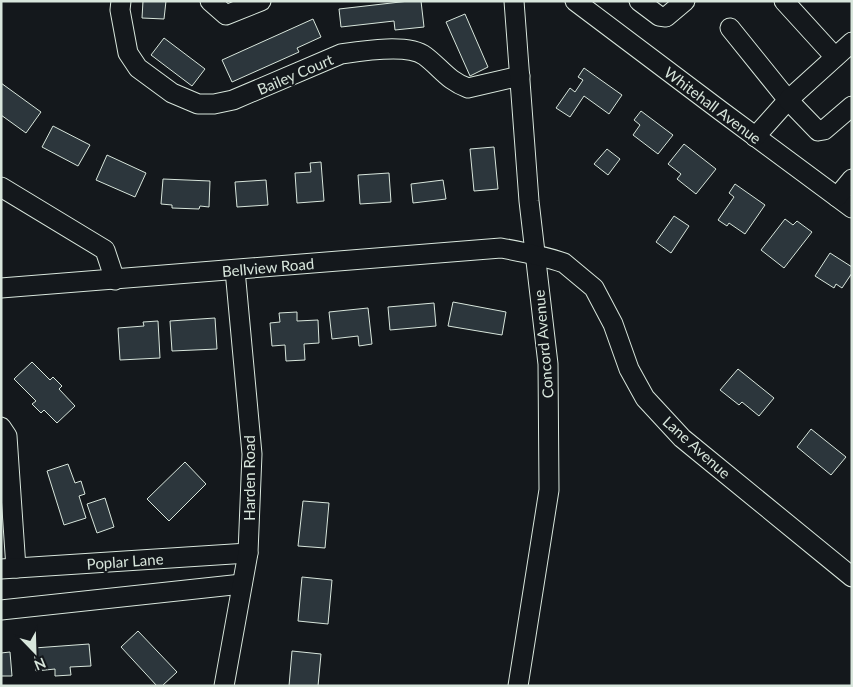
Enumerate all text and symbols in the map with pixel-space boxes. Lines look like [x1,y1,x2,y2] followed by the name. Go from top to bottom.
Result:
[254,50,336,98] street label: Bailey Court
[661,63,765,147] street label: Whitehall Avenue
[221,254,315,280] street label: Bellview Road
[529,289,557,399] street label: Concord Avenue
[660,412,734,482] street label: Lane Avenue
[240,435,258,521] street label: Harden Road
[86,549,164,573] street label: Poplar Lane
[10,627,60,677] north arrow
[32,654,49,674] text: N

